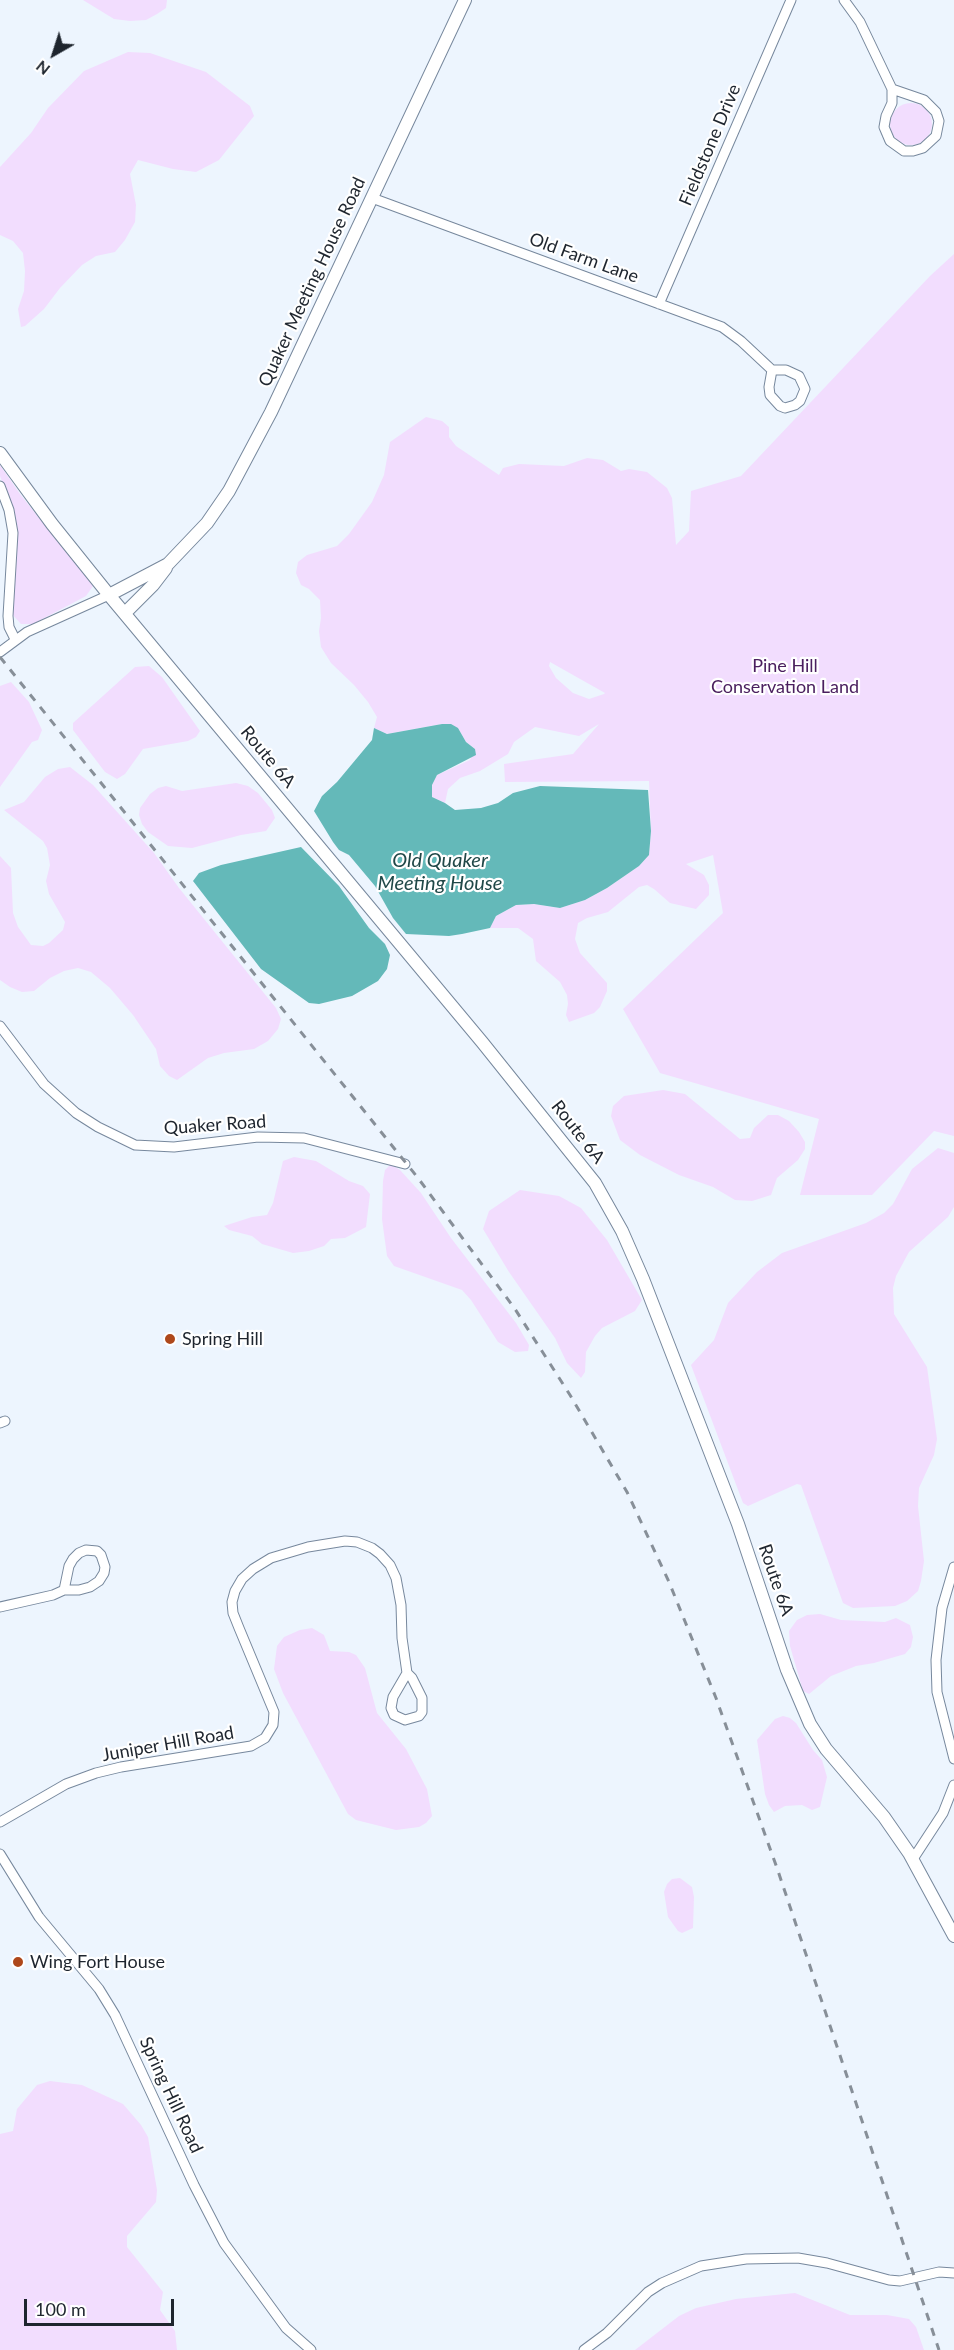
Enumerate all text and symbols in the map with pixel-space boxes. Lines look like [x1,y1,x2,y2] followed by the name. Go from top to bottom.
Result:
[24,24,84,84] north arrow
[32,57,53,80] text: N
[675,81,745,209] street label: Fieldstone Drive
[254,174,370,390] street label: Quaker Meeting House Road
[526,228,642,288] street label: Old Farm Lane
[711,655,859,698] park label: Pine Hill Conservation Land
[236,722,300,792] street label: Route 6A
[378,849,502,896] water label: Old Quaker Meeting House
[547,1096,609,1168] street label: Route 6A
[163,1111,267,1139] street label: Quaker Road
[182,1328,263,1350] place label: Spring Hill
[163,1332,177,1346] marker: Spring Hill
[754,1541,798,1619] street label: Route 6A
[100,1722,236,1766] street label: Juniper Hill Road
[30,1951,165,1973] place label: Wing Fort House
[11,1955,25,1969] marker: Wing Fort House
[135,2034,207,2156] street label: Spring Hill Road
[27,2287,177,2325] scale bar
[35,2298,86,2320] text: 100 m

